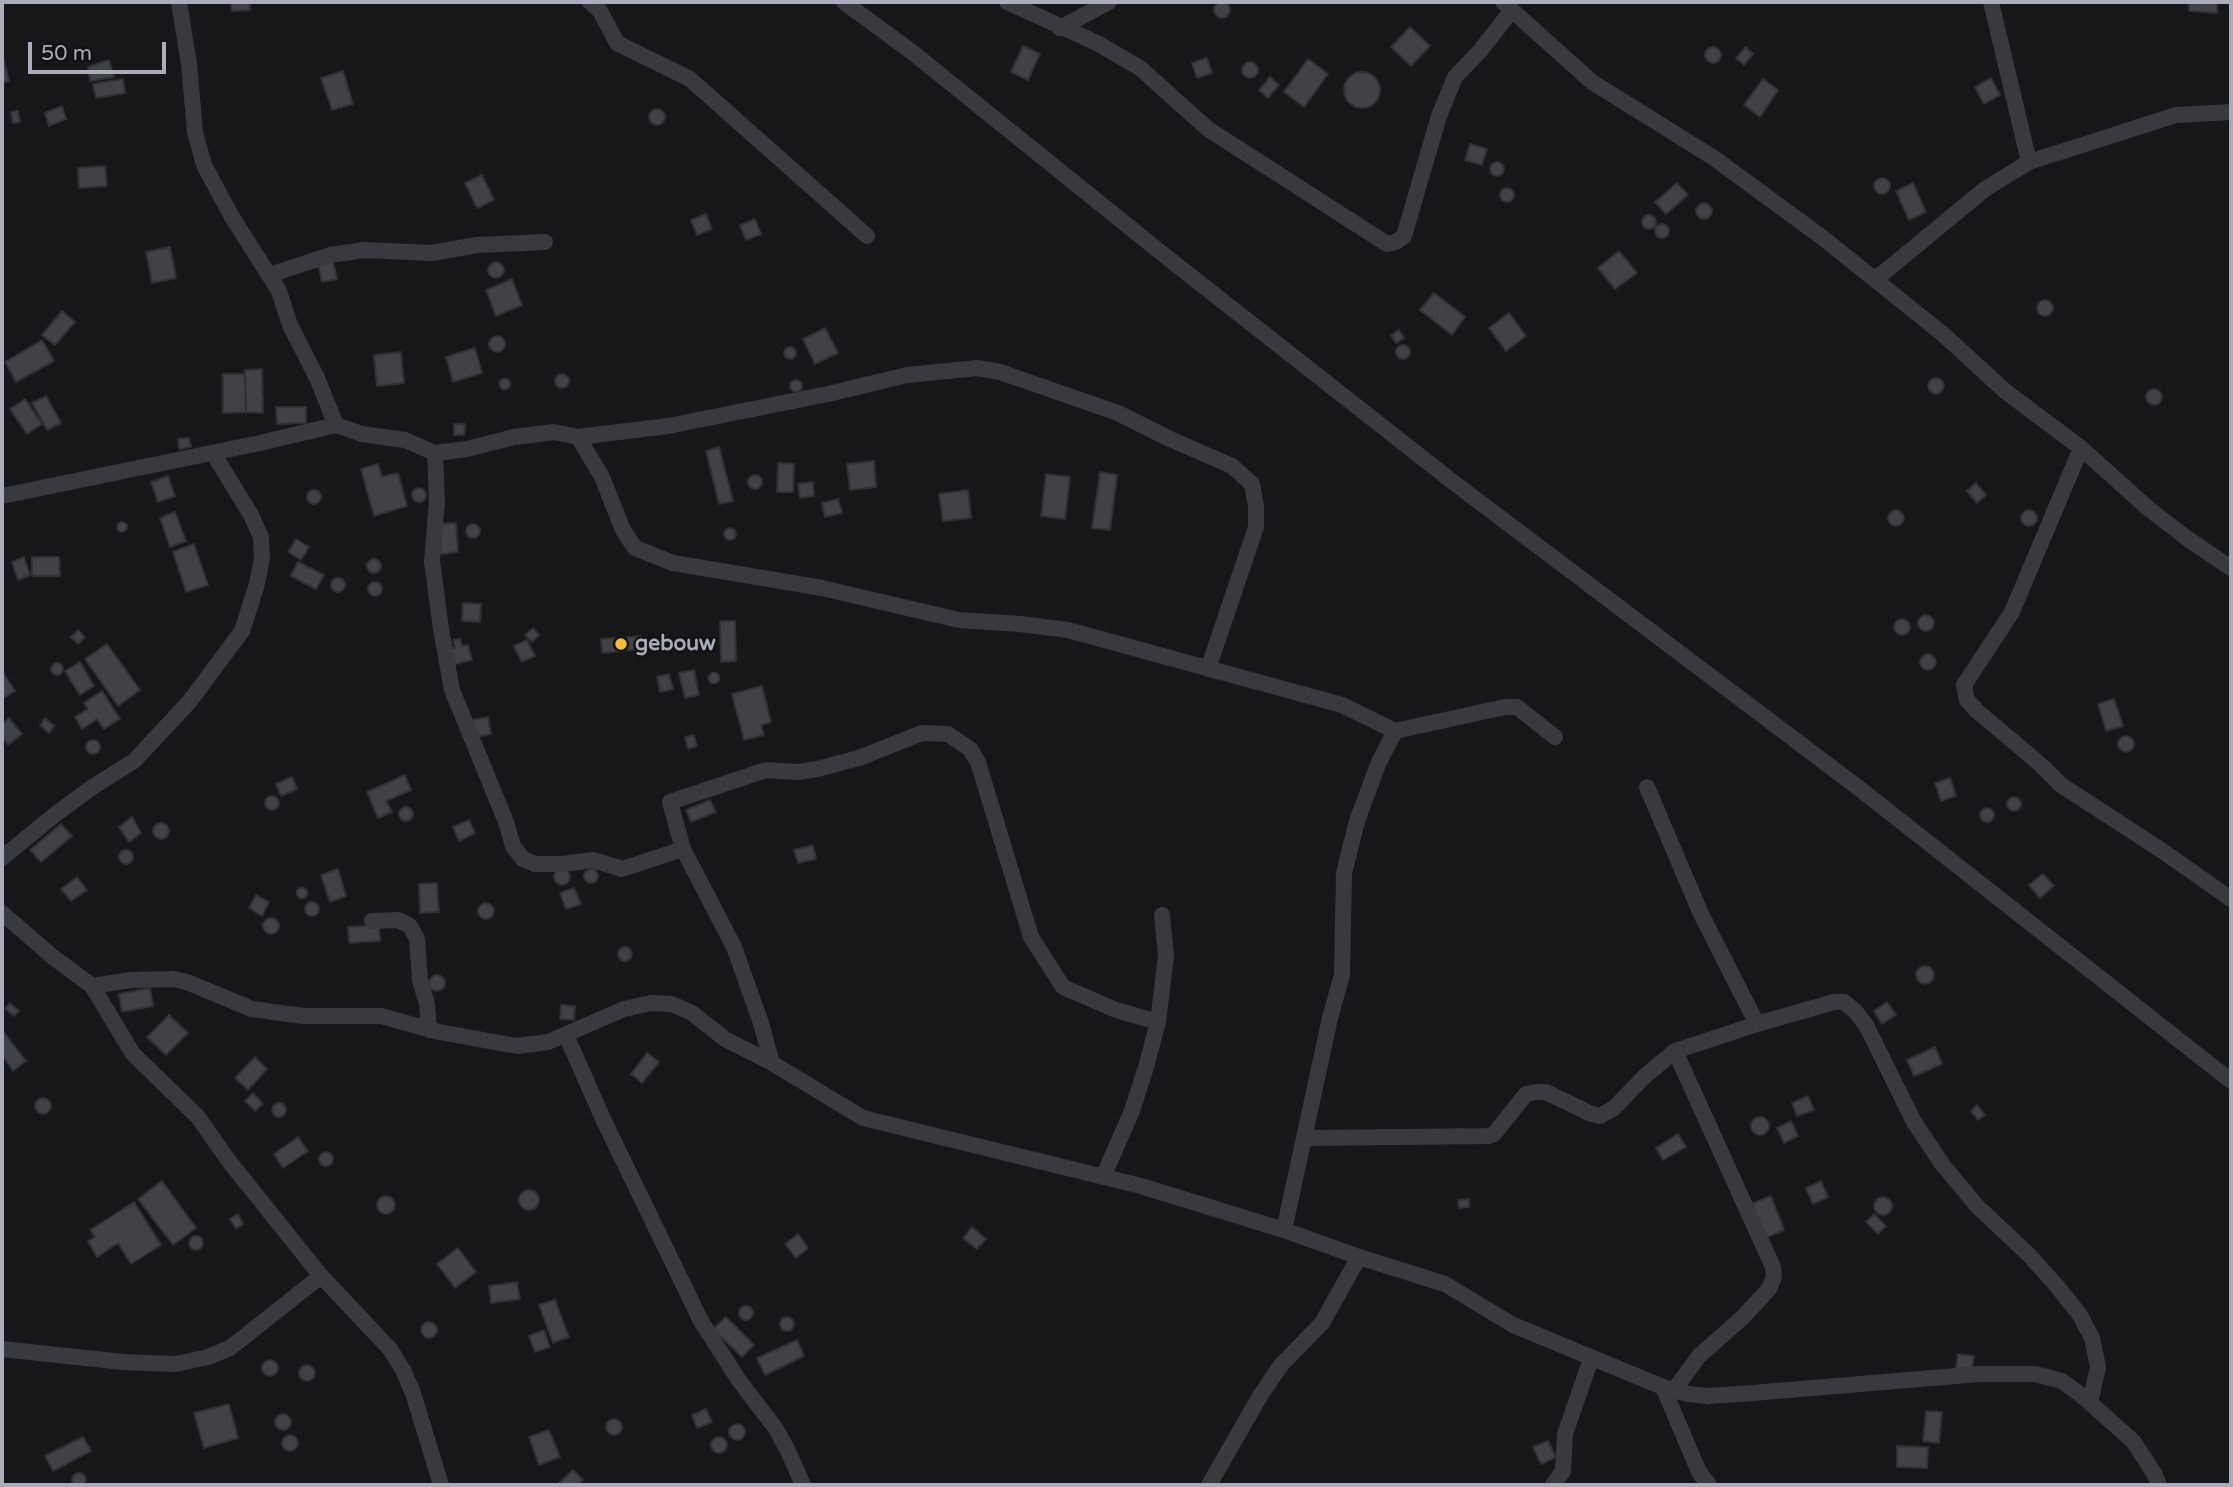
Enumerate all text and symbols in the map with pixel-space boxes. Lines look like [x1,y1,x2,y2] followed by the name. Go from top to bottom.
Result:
[32,28,170,72] scale bar
[41,41,92,66] text: 50 m
[635,631,716,657] place label: gebouw
[613,636,629,652] marker: gebouw

